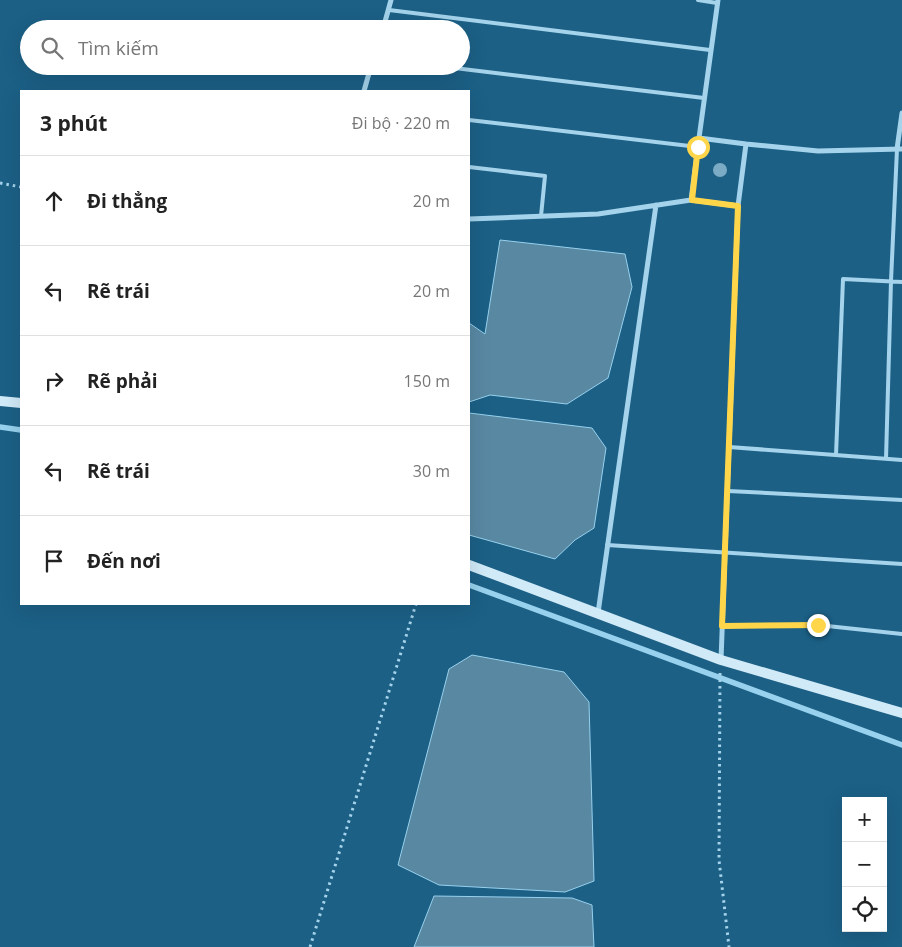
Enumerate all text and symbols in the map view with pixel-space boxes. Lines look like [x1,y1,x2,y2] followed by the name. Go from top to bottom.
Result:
[20,20,470,75] search box
[38,34,66,62] icon: search
[78,35,159,61] text: Tìm kiếm
[40,109,107,137] text: 3 phút
[352,112,450,134] text: Đi bộ · 220 m
[687,136,710,159] route start
[40,187,68,215] icon: ahead
[87,188,167,214] text: Đi thẳng
[413,190,450,212] text: 20 m
[40,277,68,305] icon: left
[87,278,150,304] text: Rẽ trái
[413,280,450,302] text: 20 m
[40,367,68,395] icon: right
[87,368,158,394] text: Rẽ phải
[404,370,450,392] text: 150 m
[40,457,68,485] icon: left
[87,458,150,484] text: Rẽ trái
[413,460,450,482] text: 30 m
[40,547,68,575] icon: arrive
[87,548,161,574] text: Đến nơi
[807,614,830,637] route end
[842,797,887,932] map controls
[842,797,887,842] button: +
[842,842,887,887] button: −
[842,887,887,932] button: locate

